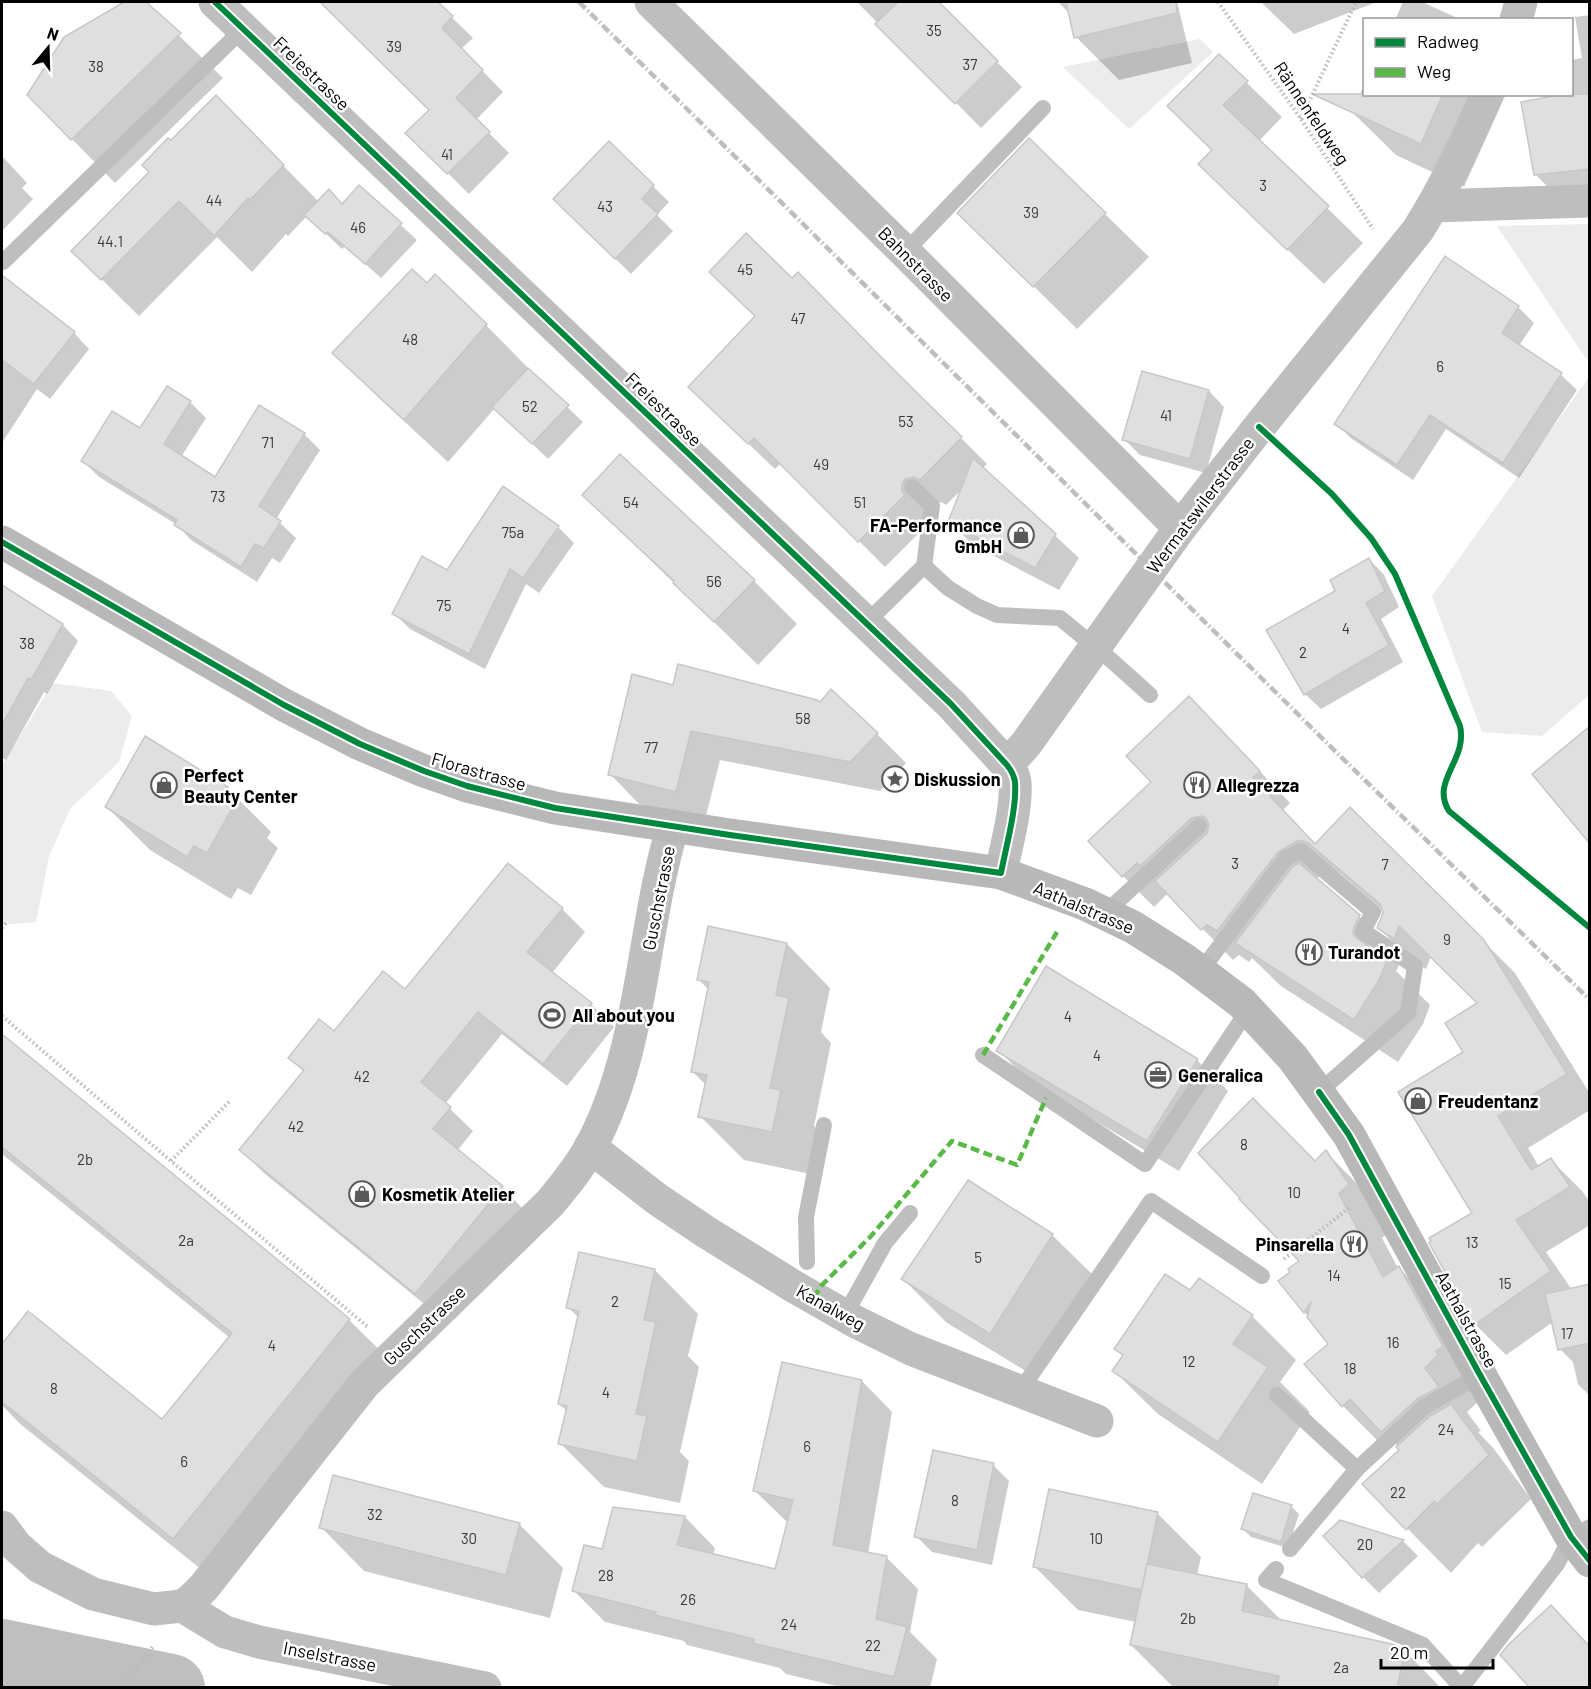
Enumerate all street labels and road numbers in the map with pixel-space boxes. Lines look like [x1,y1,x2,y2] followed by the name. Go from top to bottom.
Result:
[269,31,355,115] street label: Freiestrasse
[1269,57,1355,169] street label: Rännenfeldweg
[874,222,958,306] street label: Bahnstrasse
[621,367,707,451] street label: Freiestrasse
[1142,432,1258,578] street label: Wermatswilerstrasse
[429,747,529,795] street label: Florastrasse
[637,844,679,952] street label: Guschstrasse
[1030,876,1138,938] street label: Aathalstrasse
[1431,1267,1503,1371] street label: Aathalstrasse
[793,1279,869,1335] street label: Kanalweg
[378,1280,470,1370] street label: Guschstrasse
[282,1636,378,1676] street label: Inselstrasse

